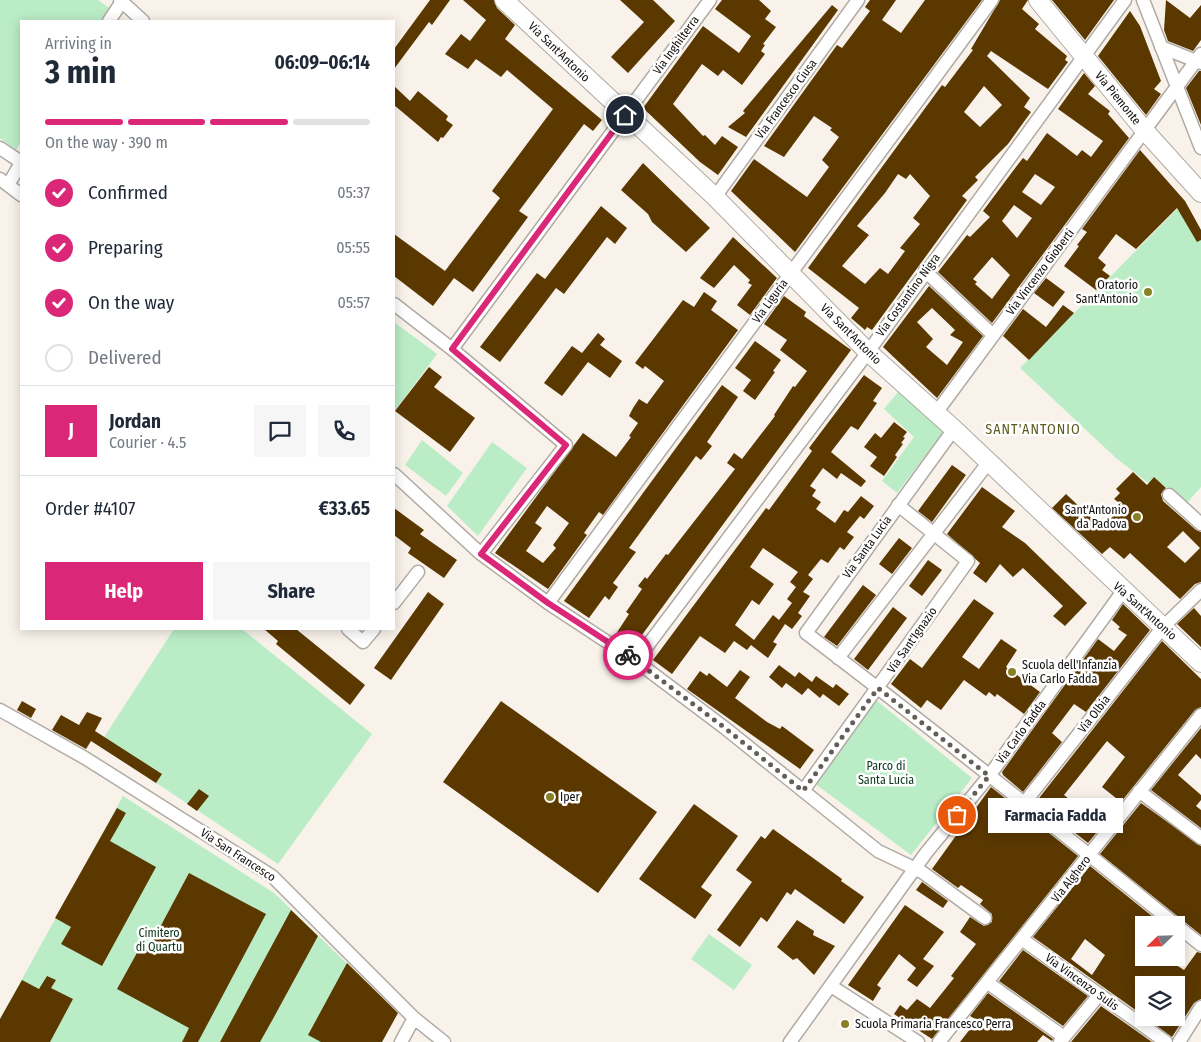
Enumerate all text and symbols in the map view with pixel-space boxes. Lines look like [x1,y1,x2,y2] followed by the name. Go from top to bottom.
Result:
[650,13,702,77] street label: Via Inghilterra
[525,19,593,85] street label: Via Sant'Antonio
[45,34,112,53] text: Arriving in
[274,51,370,74] text: 06:09–06:14
[45,53,116,91] text: 3 min
[752,56,820,142] street label: Via Francesco Ciusa
[1092,68,1144,128] street label: Via Piemonte
[604,94,646,136] pin
[611,101,639,129] icon: home
[45,133,168,152] text: On the way · 390 m
[45,179,73,207] icon: check
[88,181,168,204] text: Confirmed
[337,183,370,202] text: 05:37
[1003,226,1077,318] street label: Via Vincenzo Gioberti
[45,234,73,262] icon: check
[88,236,163,259] text: Preparing
[336,238,370,257] text: 05:55
[873,251,943,339] street label: Via Costantino Nigra
[749,276,791,326] street label: Via Liguria
[1076,278,1138,306] place label: Oratorio Sant'Antonio
[1142,286,1154,298] marker: Oratorio Sant'Antonio
[45,289,73,317] icon: check
[88,291,174,314] text: On the way
[337,293,370,312] text: 05:57
[818,301,884,367] street label: Via Sant'Antonio
[88,346,162,369] text: Delivered
[254,405,306,457] button: chat
[318,405,370,457] button: phone
[109,410,161,433] text: Jordan
[68,419,74,442] text: J
[985,421,1081,438] district label: SANT'ANTONIO
[109,433,186,452] text: Courier · 4.5
[45,497,136,520] text: Order #4107
[319,497,370,520] text: €33.65
[1065,503,1127,531] place label: Sant'Antonio da Padova
[1131,511,1143,523] marker: Sant'Antonio da Padova
[840,513,894,581] street label: Via Santa Lucia
[45,562,203,620] button: Help
[213,562,370,620] button: Share
[1111,579,1179,643] street label: Via Sant'Antonio
[884,604,940,676] street label: Via Sant'Ignazio
[603,630,653,680] courier
[614,641,642,669] icon: bike
[1022,658,1117,686] place label: Scuola dell'Infanzia Via Carlo Fadda
[1006,666,1018,678] marker: Scuola dell'Infanzia Via Carlo Fadda
[1075,692,1113,736] street label: Via Olbia
[993,697,1049,767] street label: Via Carlo Fadda
[858,759,914,787] park label: Parco di Santa Lucia
[560,790,580,804] place label: Iper
[544,791,556,803] marker: Iper
[936,794,978,836] pin
[987,798,1122,832] callout: Farmacia Fadda
[943,801,971,829] icon: bag
[1005,806,1106,825] text: Farmacia Fadda
[198,825,278,885] street label: Via San Francesco
[1048,853,1094,905] street label: Via Alghero
[1135,916,1185,966] north arrow
[1135,916,1185,1026] map controls
[136,926,182,954] park label: Cimitero di Quartu
[1042,951,1122,1013] street label: Via Vincenzo Sulis
[1135,976,1185,1026] button: layers
[855,1017,1011,1031] place label: Scuola Primaria Francesco Perra
[839,1018,851,1030] marker: Scuola Primaria Francesco Perra

